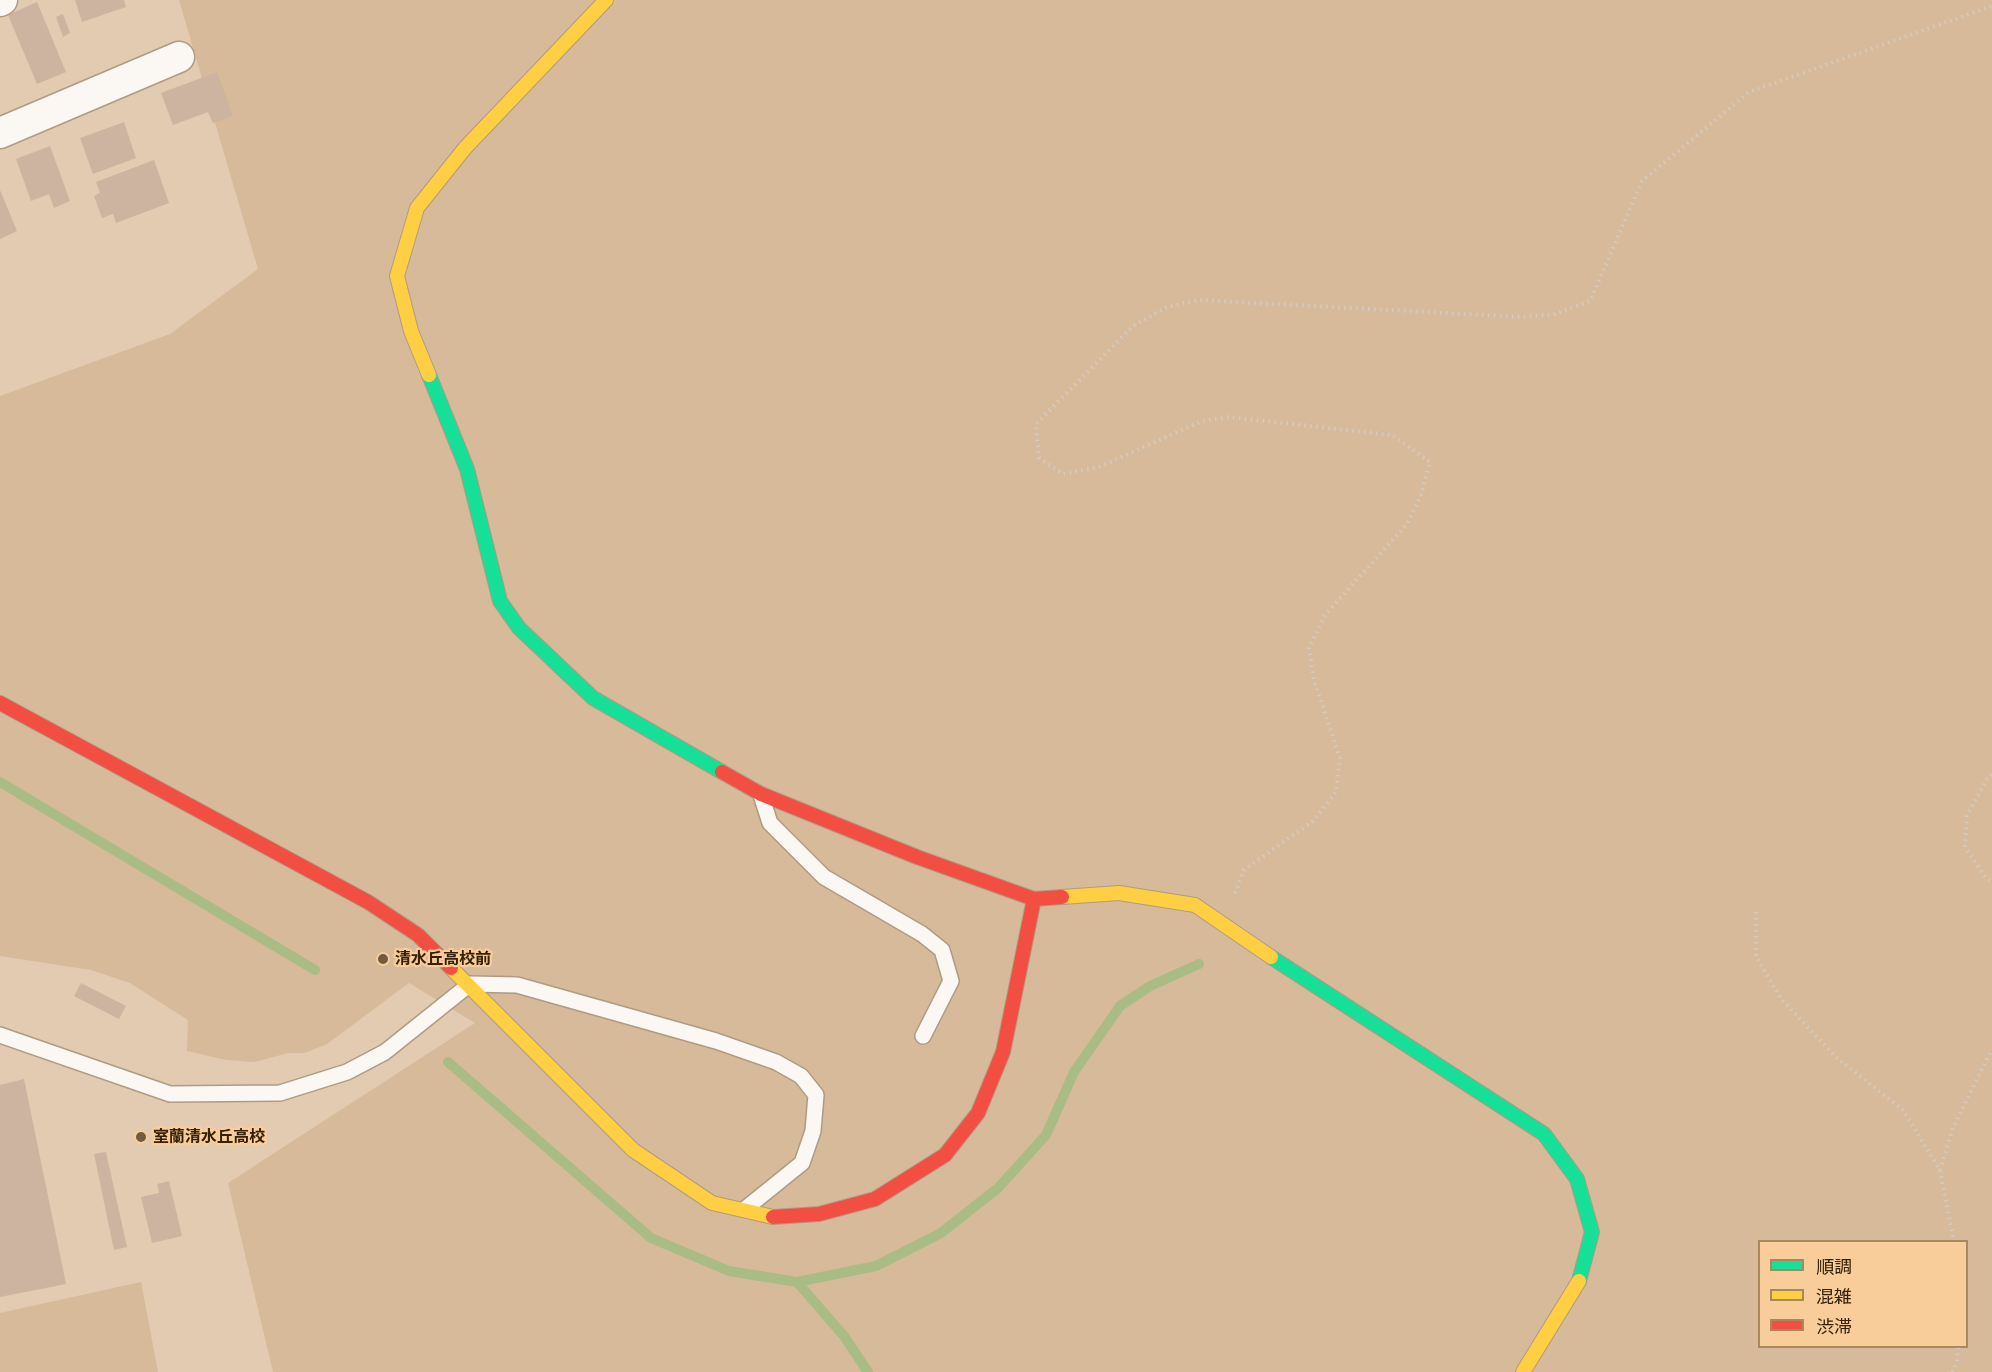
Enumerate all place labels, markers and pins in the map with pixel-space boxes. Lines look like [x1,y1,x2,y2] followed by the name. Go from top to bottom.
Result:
[395,949,491,969] place label: 清水丘高校前
[376,952,390,966] marker: 清水丘高校前
[153,1127,265,1147] place label: 室蘭清水丘高校
[134,1130,148,1144] marker: 室蘭清水丘高校

